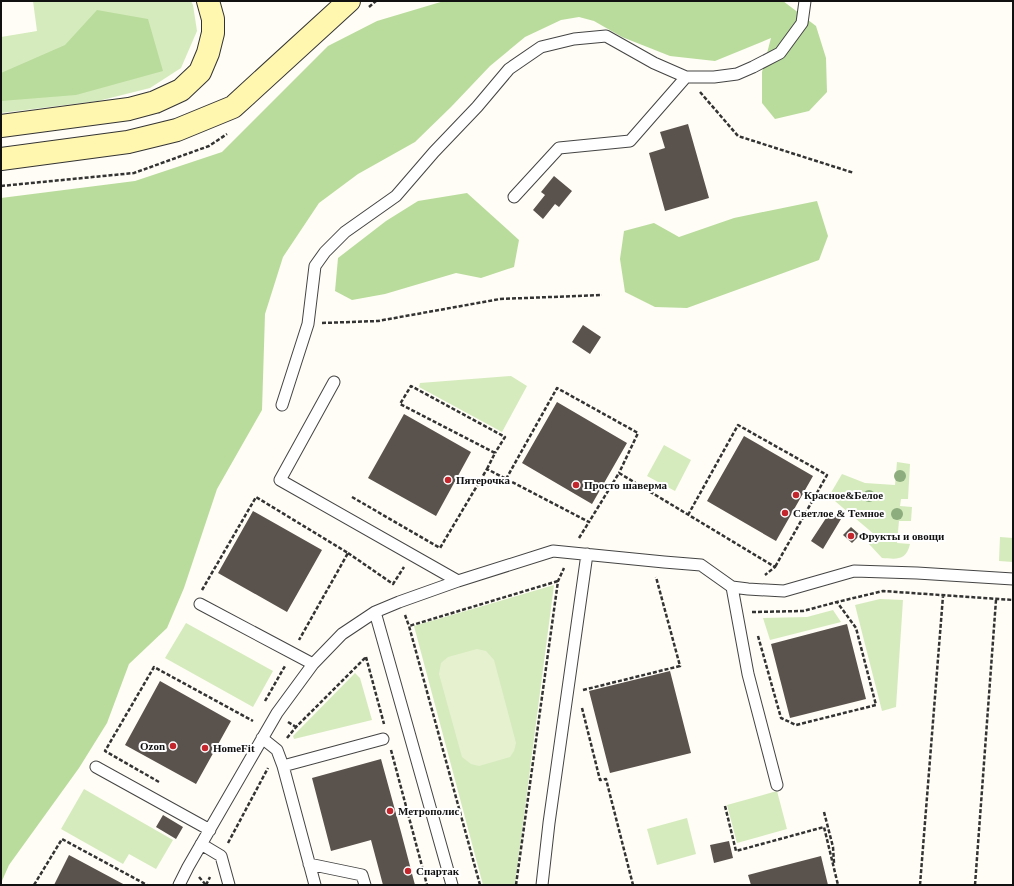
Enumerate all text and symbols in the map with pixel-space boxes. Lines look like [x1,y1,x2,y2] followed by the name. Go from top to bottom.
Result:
[456,474,511,486] place label: Пятерочка
[443,475,453,485] marker: Пятерочка
[584,479,668,491] place label: Просто шаверма
[571,480,581,490] marker: Просто шаверма
[804,489,883,501] place label: Красное&Белое
[791,490,801,500] marker: Красное&Белое
[793,507,884,519] place label: Светлое & Темное
[780,508,790,518] marker: Светлое & Темное
[859,530,945,542] place label: Фрукты и овощи
[846,531,856,541] marker: Фрукты и овощи
[140,740,165,752] place label: Ozon
[168,741,178,751] marker: Ozon
[213,742,255,754] place label: HomeFit
[200,743,210,753] marker: HomeFit
[398,805,459,817] place label: Метрополис
[385,806,395,816] marker: Метрополис
[416,865,460,877] place label: Спартак
[403,866,413,876] marker: Спартак

